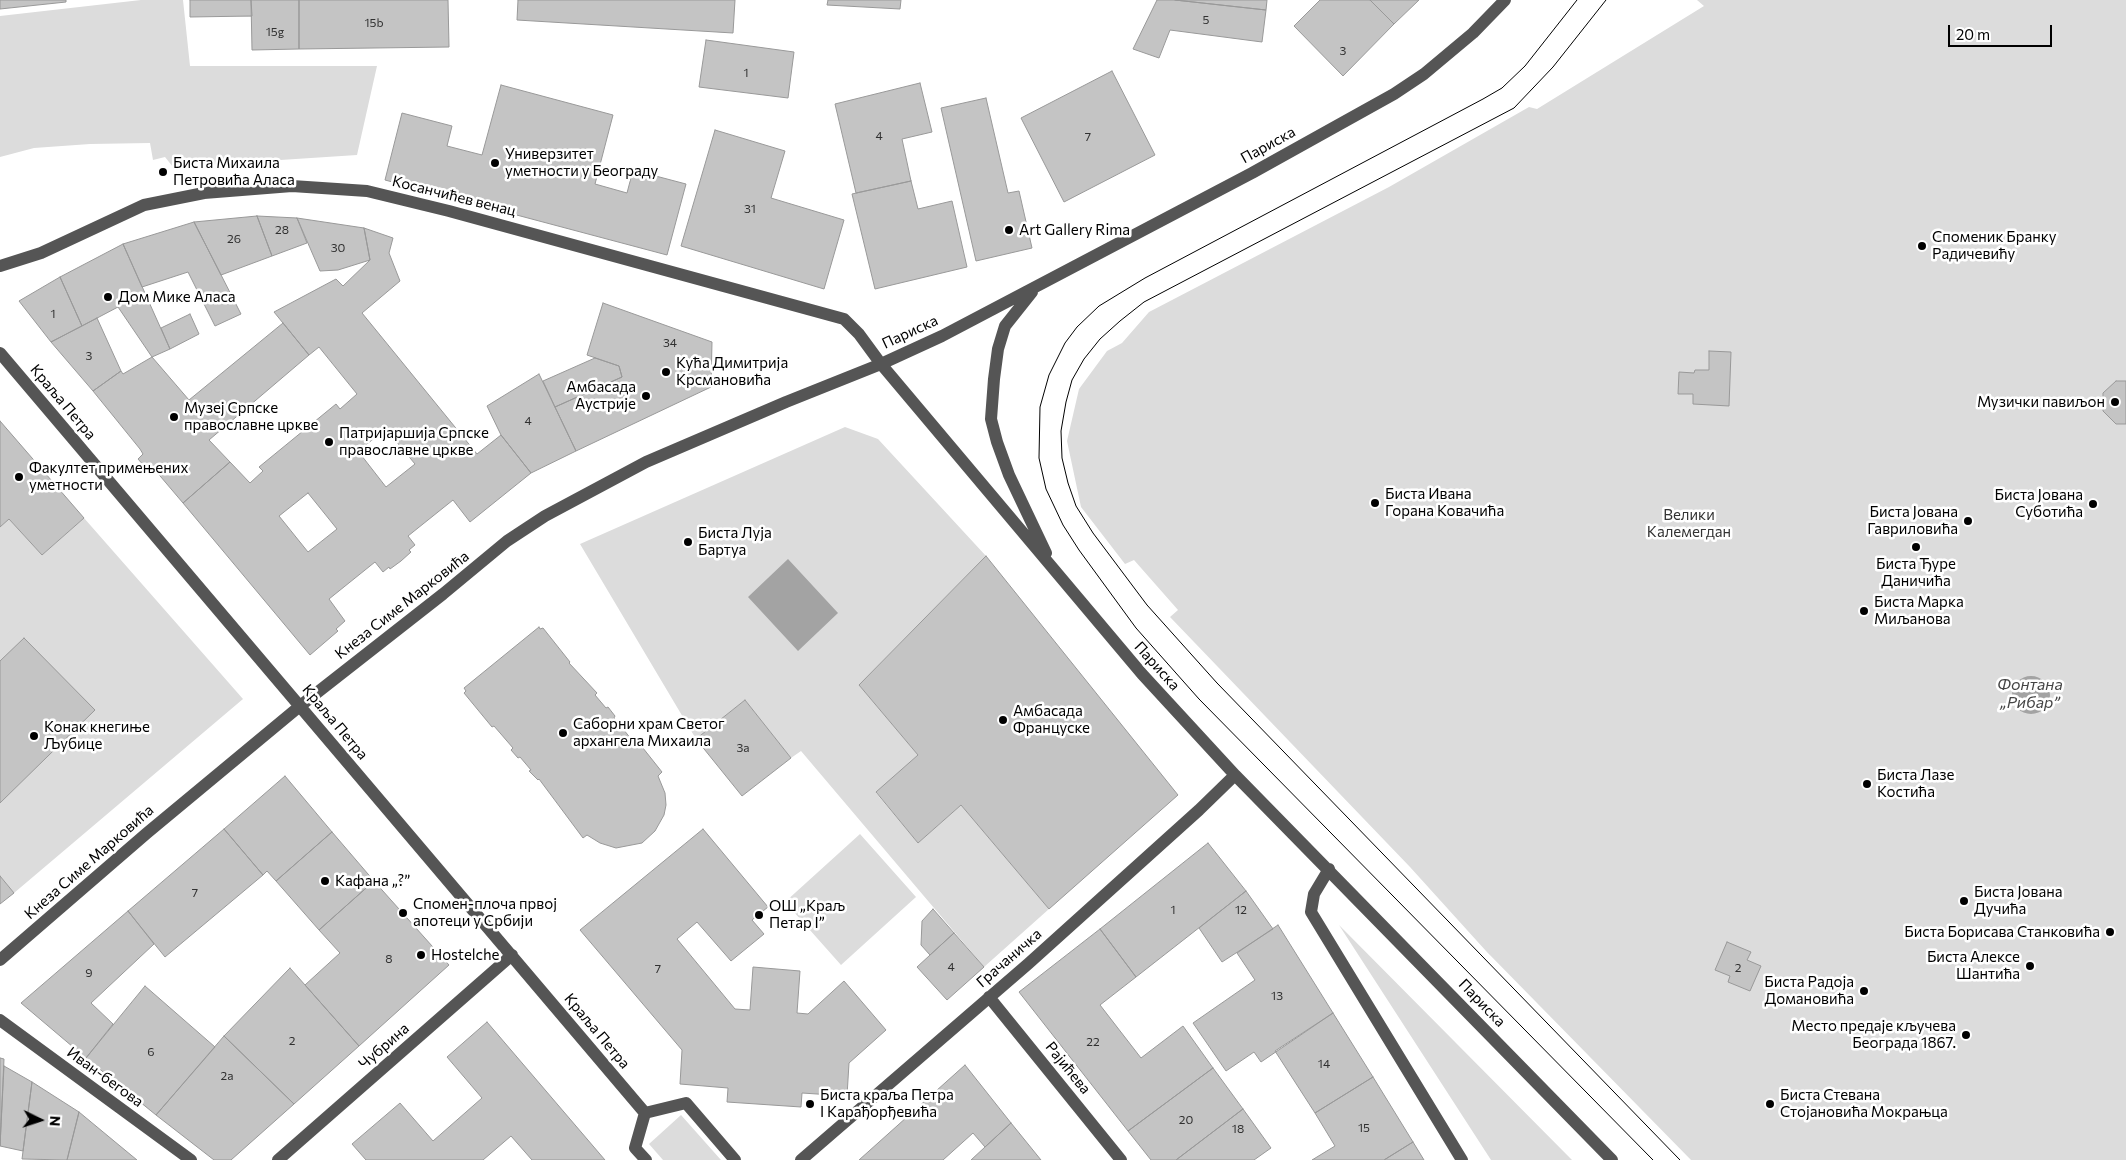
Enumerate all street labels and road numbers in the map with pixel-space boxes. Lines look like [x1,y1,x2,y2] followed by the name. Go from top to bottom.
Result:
[1238,123,1298,167] street label: Париска
[390,172,518,220] street label: Косанчићев венац
[879,311,941,353] street label: Париска
[26,361,100,443] street label: Краља Петра
[331,547,473,663] street label: Кнеза Симе Марковића
[1130,638,1184,694] street label: Париска
[298,681,372,763] street label: Краља Петра
[21,801,157,923] street label: Кнеза Симе Марковића
[973,925,1045,991] street label: Грачаничка
[1455,975,1509,1031] street label: Париска
[560,990,634,1072] street label: Краља Петра
[355,1019,413,1073] street label: Чубрина
[1042,1038,1094,1098] street label: Рајићева
[63,1043,147,1111] street label: Иван-бегова

